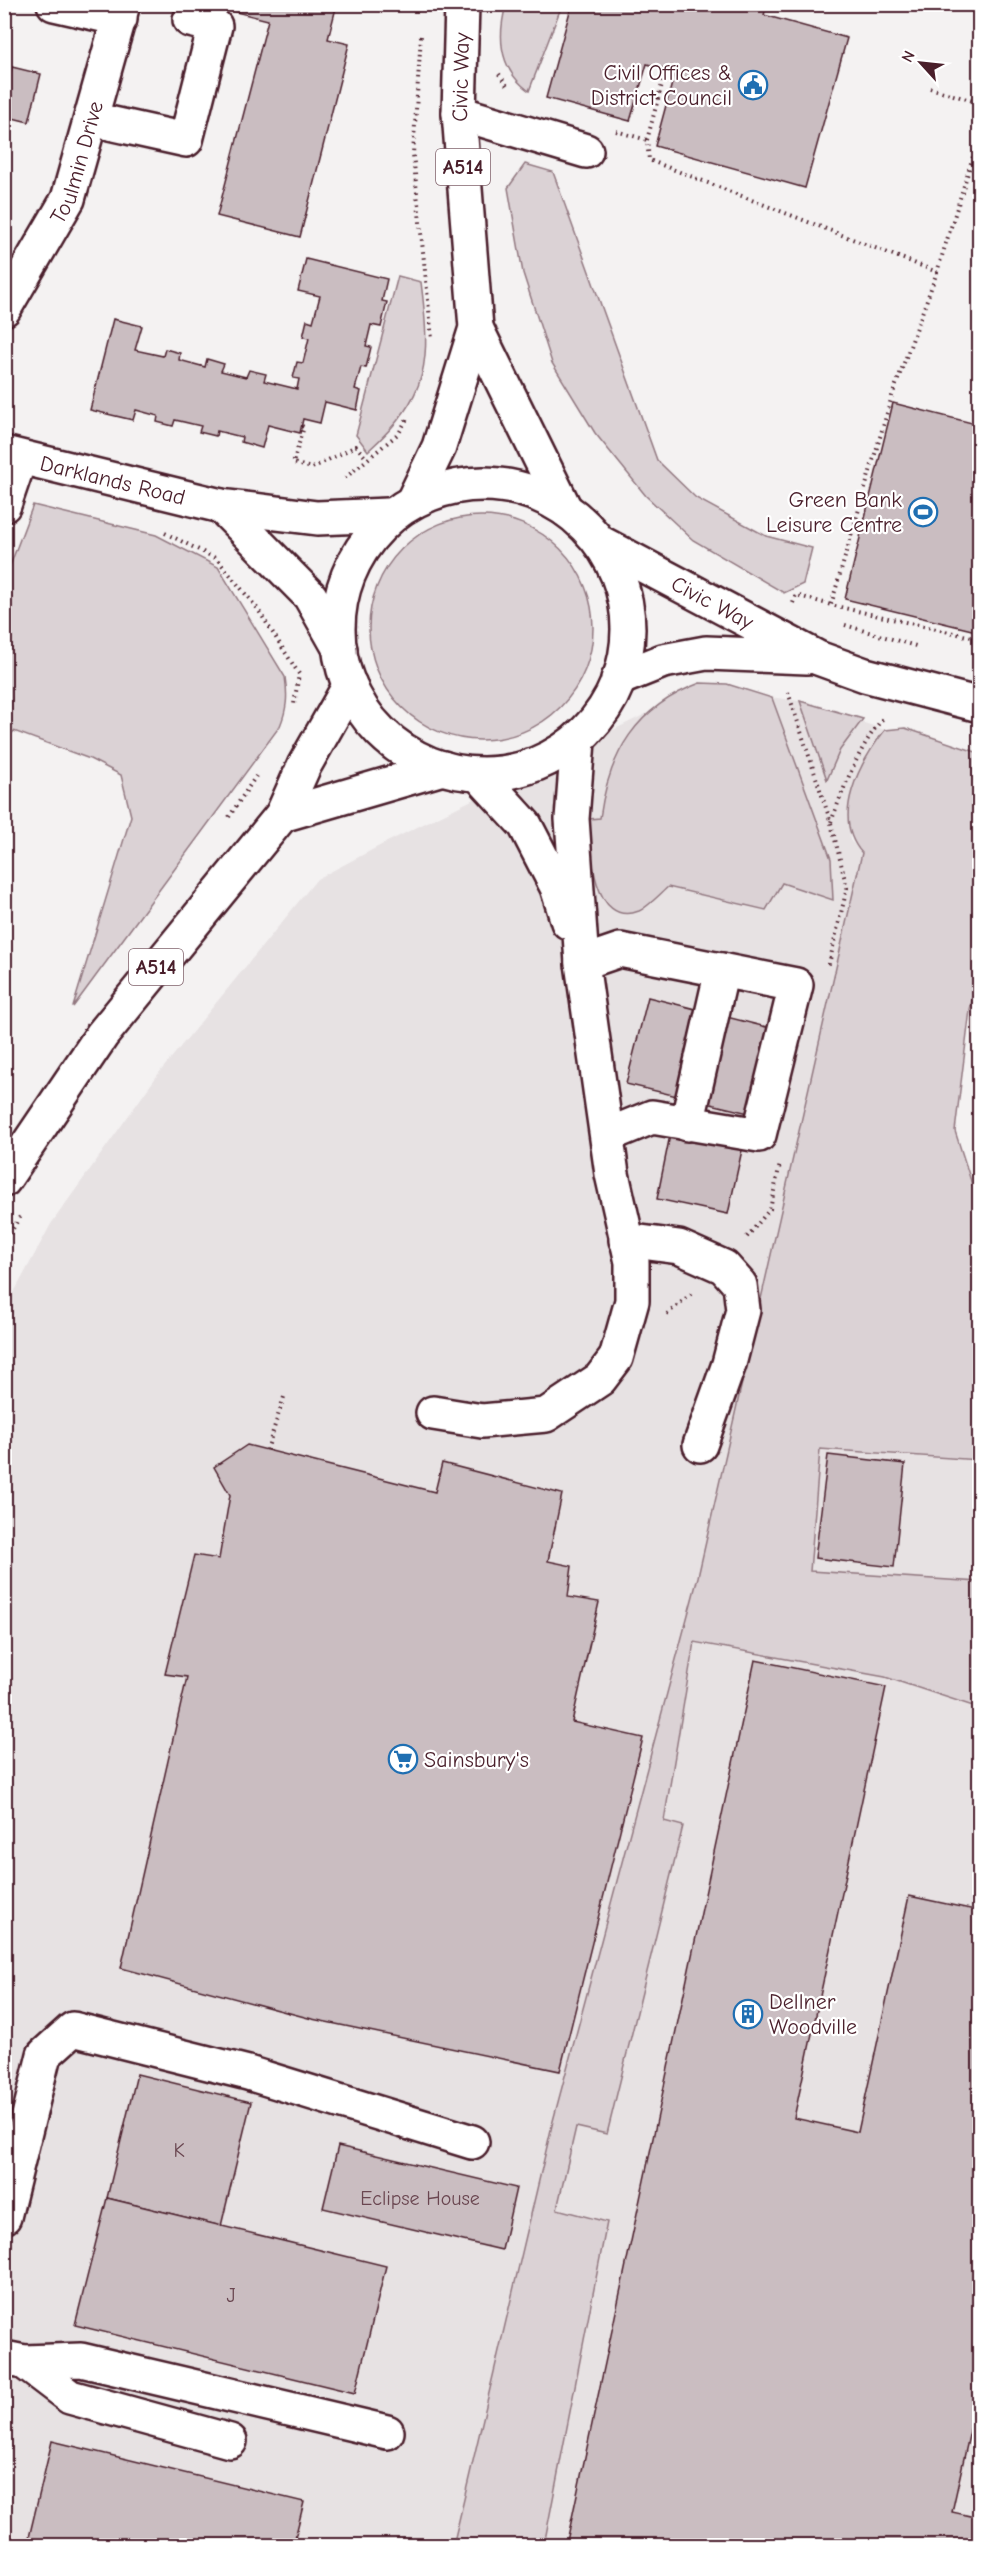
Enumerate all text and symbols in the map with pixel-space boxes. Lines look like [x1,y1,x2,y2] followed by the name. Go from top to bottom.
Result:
[447,32,475,123] street label: Civic Way
[891,33,951,93] north arrow
[898,48,919,65] text: N
[591,60,732,111] place label: Civil Offices & District Council
[737,69,769,101] public building icon: Civil Offices & District Council
[45,98,109,228] street label: Toulmin Drive
[436,149,490,185] road number: A514
[37,450,188,511] street label: Darklands Road
[766,487,902,538] place label: Green Bank Leisure Centre
[907,496,939,528] sports icon: Green Bank Leisure Centre
[667,571,758,636] street label: Civic Way
[129,949,183,985] road number: A514
[387,1743,419,1775] supermarket icon: Sainsbury's
[424,1747,529,1773] place label: Sainsbury's
[769,1989,857,2040] place label: Dellner Woodville
[732,1998,764,2030] building icon: Dellner Woodville
[173,2139,185,2162] house number: K
[360,2187,480,2210] house number: Eclipse House
[226,2284,236,2307] house number: J

